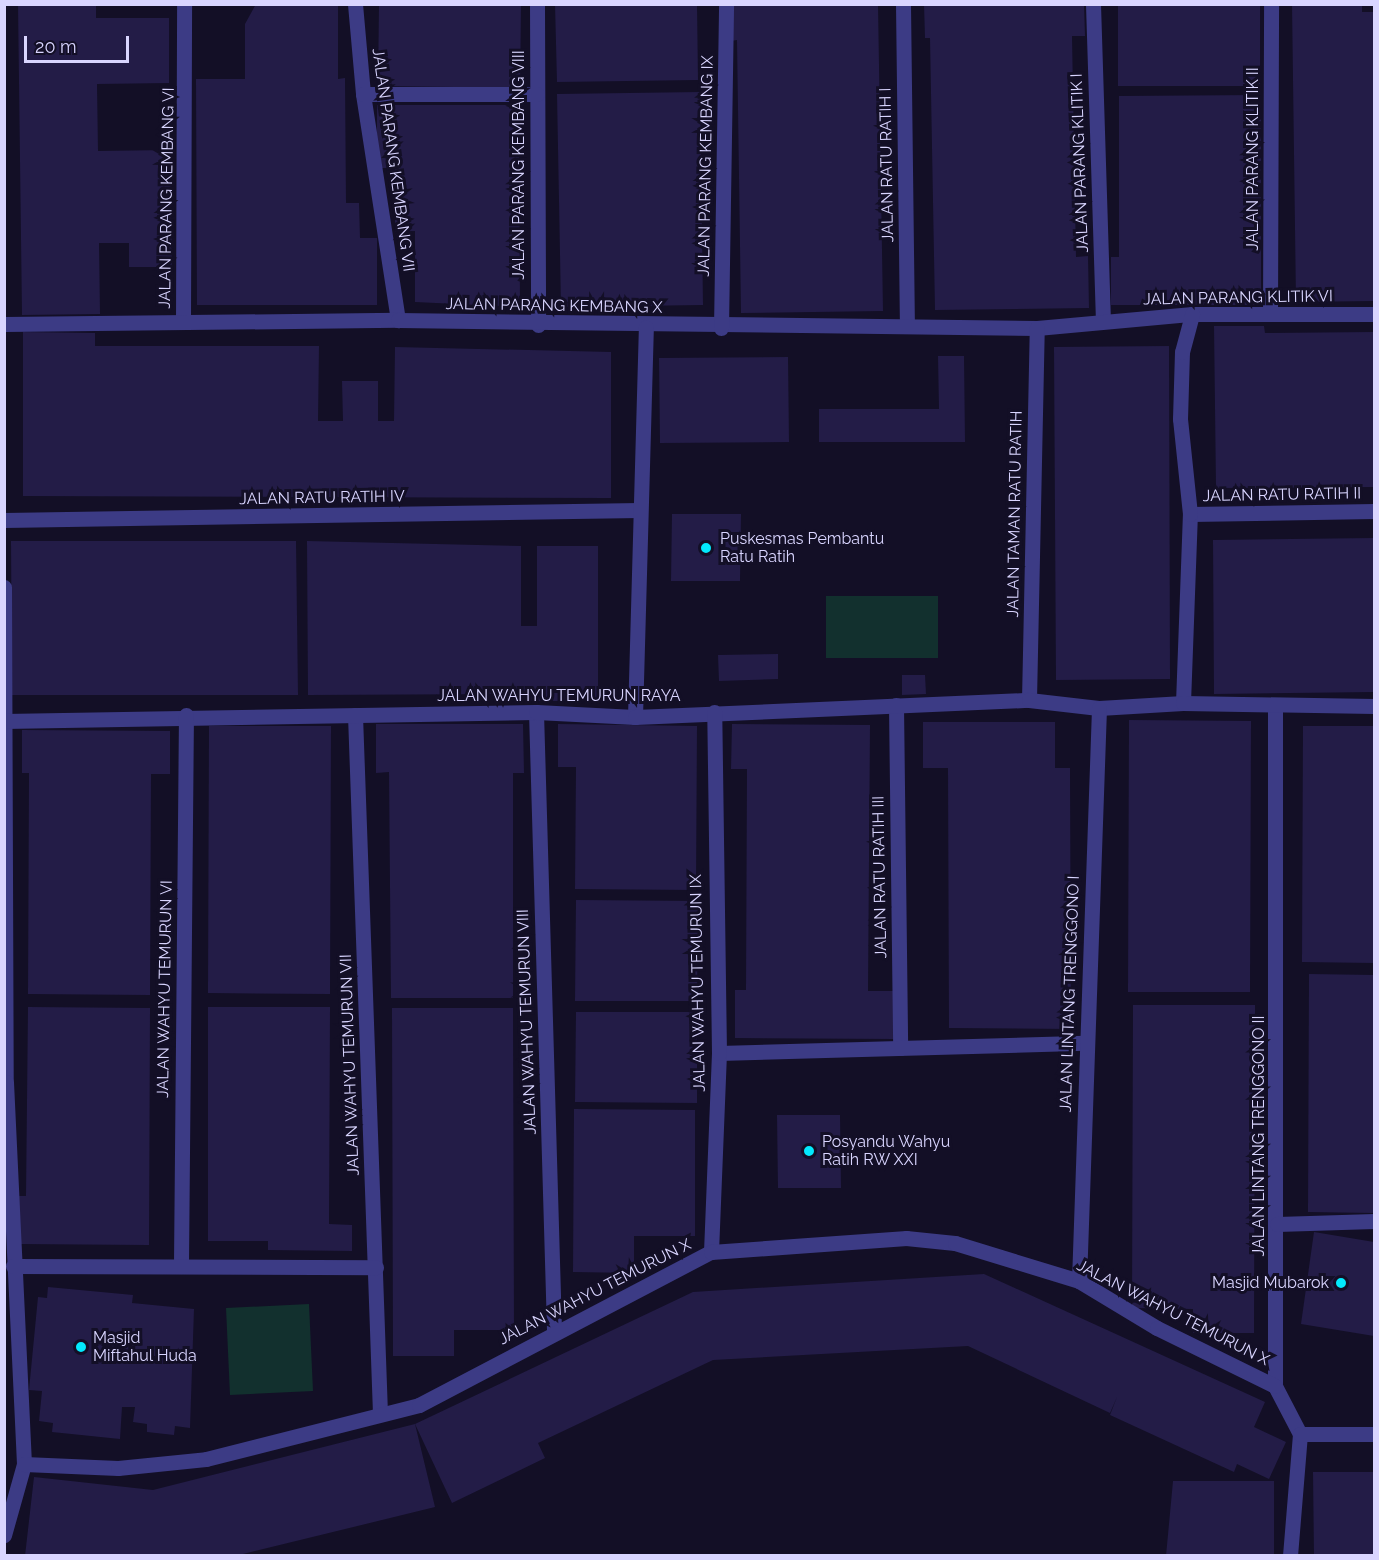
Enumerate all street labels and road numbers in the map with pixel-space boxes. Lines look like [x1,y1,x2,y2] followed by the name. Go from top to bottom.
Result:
[368,47,418,273] street label: JALAN PARANG KEMBANG VII
[509,50,529,280] street label: JALAN PARANG KEMBANG VIII
[694,55,718,277] street label: JALAN PARANG KEMBANG IX
[1243,67,1263,251] street label: JALAN PARANG KLITIK II
[1067,73,1093,253] street label: JALAN PARANG KLITIK I
[155,87,179,309] street label: JALAN PARANG KEMBANG VI
[876,88,898,242] street label: JALAN RATU RATIH I
[1143,287,1333,309] street label: JALAN PARANG KLITIK VI
[445,295,663,317] street label: JALAN PARANG KEMBANG X
[1004,410,1026,618] street label: JALAN TAMAN RATU RATIH
[1203,484,1361,506] street label: JALAN RATU RATIH II
[239,487,405,509] street label: JALAN RATU RATIH IV
[437,686,681,706] street label: JALAN WAHYU TEMURUN RAYA
[869,796,891,958] street label: JALAN RATU RATIH III
[686,874,710,1092] street label: JALAN WAHYU TEMURUN IX
[1056,875,1084,1113] street label: JALAN LINTANG TRENGGONO I
[153,879,177,1099] street label: JALAN WAHYU TEMURUN VI
[513,908,541,1136] street label: JALAN WAHYU TEMURUN VIII
[337,953,363,1177] street label: JALAN WAHYU TEMURUN VII
[1249,1015,1269,1257] street label: JALAN LINTANG TRENGGONO II
[495,1235,695,1349] street label: JALAN WAHYU TEMURUN X
[1073,1256,1273,1370] street label: JALAN WAHYU TEMURUN X

